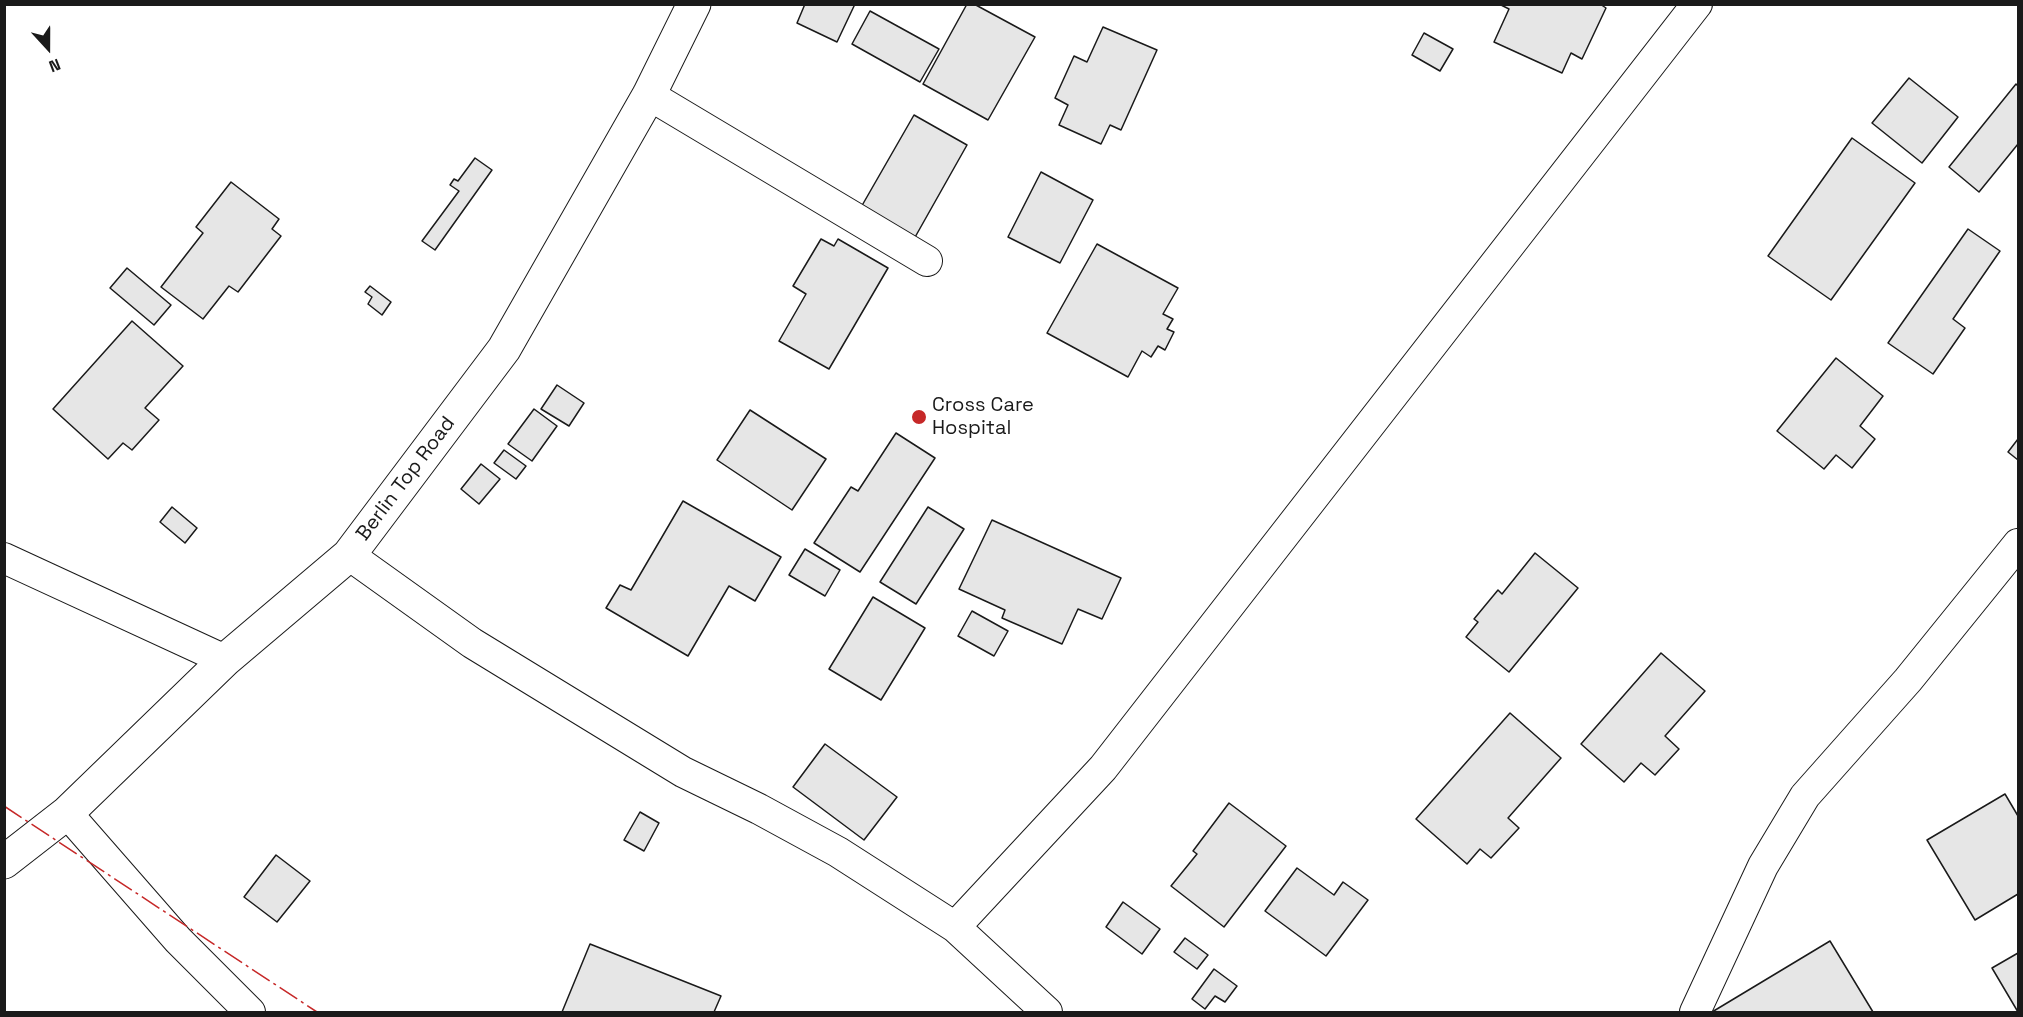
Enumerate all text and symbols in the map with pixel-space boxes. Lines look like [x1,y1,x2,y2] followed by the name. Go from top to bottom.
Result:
[18,18,78,78] north arrow
[46,54,63,77] text: N
[932,394,1034,441] place label: Cross Care Hospital
[910,408,928,426] marker: Cross Care Hospital
[352,412,460,546] street label: Berlin Top Road

